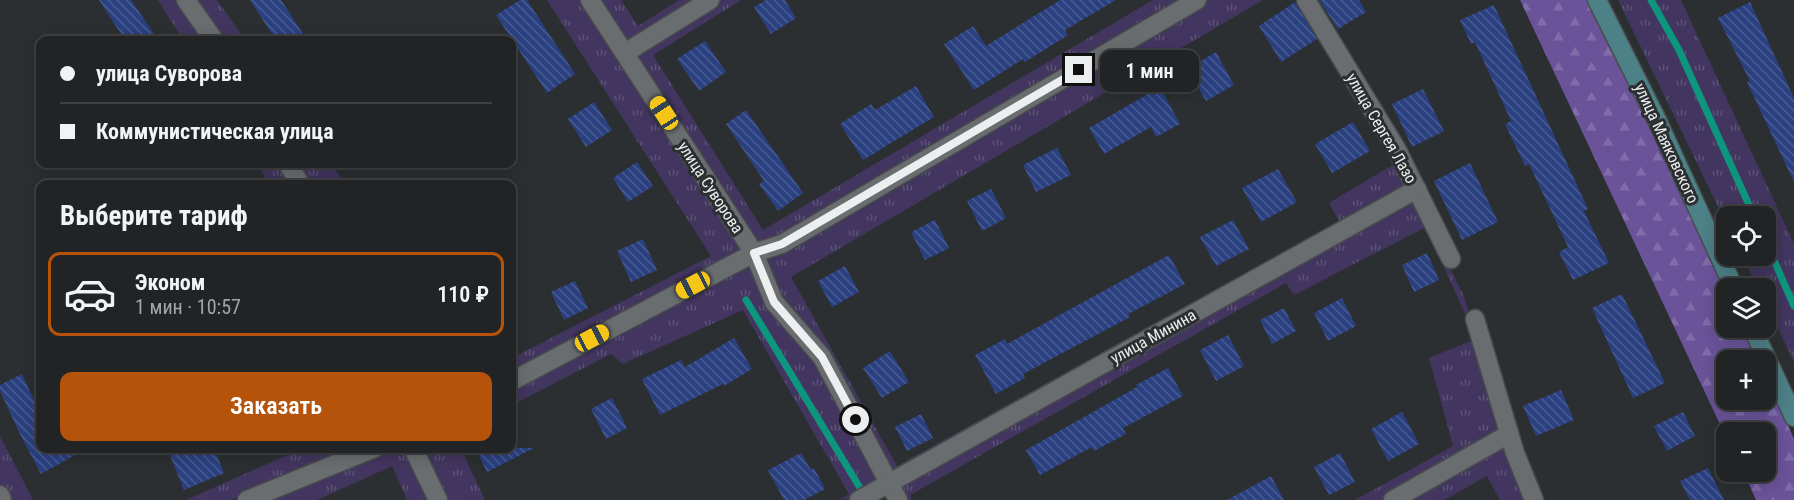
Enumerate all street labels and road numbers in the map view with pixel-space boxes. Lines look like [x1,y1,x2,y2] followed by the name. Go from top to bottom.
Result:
[1342,70,1421,187] street label: улица Сергея Лазо
[1630,80,1703,206] street label: улица Маяковского
[674,138,747,237] street label: улица Суворова
[1107,305,1199,368] street label: улица Минина

